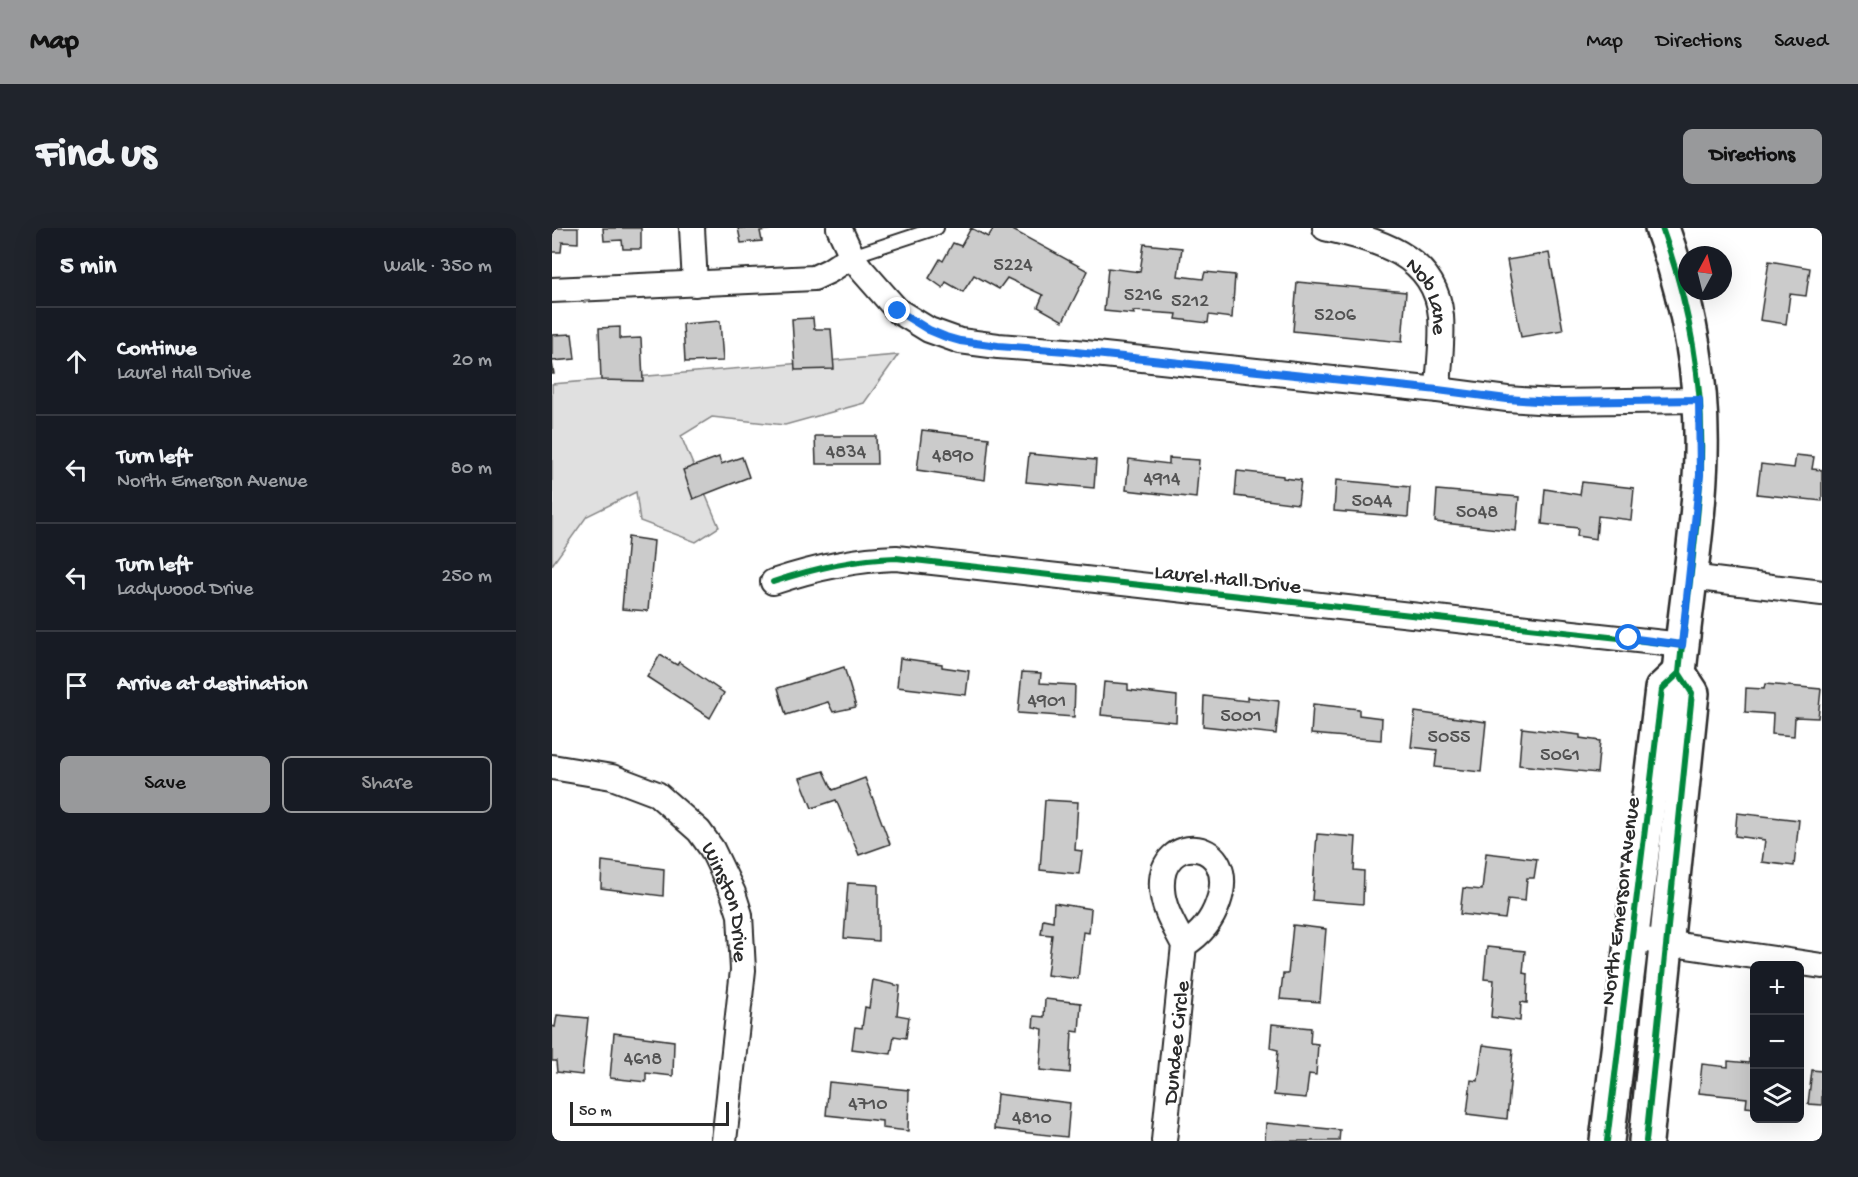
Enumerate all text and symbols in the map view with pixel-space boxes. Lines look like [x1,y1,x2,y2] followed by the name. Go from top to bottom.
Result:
[30,26,79,59] text: Map
[1586,30,1623,55] text: Map
[1656,30,1741,55] text: Directions
[1774,30,1828,55] text: Saved
[1683,129,1822,184] button: Directions
[36,132,156,181] text: Find us
[1678,246,1732,300] north arrow
[60,252,116,283] text: 5 min
[1399,253,1451,336] street label: Nob Lane
[993,255,1033,278] house number: 5224
[384,256,492,279] text: Walk · 350 m
[1124,285,1163,308] house number: 5216
[1171,291,1209,314] house number: 5212
[884,297,910,323] route end
[1314,305,1357,328] house number: 5206
[117,337,197,363] text: Continue
[60,345,93,378] icon: ahead
[452,350,492,373] text: 20 m
[117,363,251,386] text: Laurel Hall Drive
[826,442,867,465] house number: 4834
[117,445,191,471] text: Turn left
[932,446,974,469] house number: 4890
[60,453,93,486] icon: left
[451,458,492,481] text: 80 m
[1143,469,1181,492] house number: 4914
[117,471,307,494] text: North Emerson Avenue
[1352,491,1393,514] house number: 5044
[1456,502,1498,525] house number: 5048
[117,553,191,579] text: Turn left
[1153,560,1303,602] street label: Laurel Hall Drive
[60,561,93,594] icon: left
[441,566,492,589] text: 250 m
[117,579,253,602] text: Ladywood Drive
[1615,624,1641,650] route start
[60,669,93,702] icon: arrive
[117,672,307,698] text: Arrive at destination
[1028,691,1066,714] house number: 4901
[1220,706,1262,729] house number: 5001
[1428,727,1470,750] house number: 5055
[1540,745,1580,768] house number: 5061
[60,756,270,813] button: Save
[282,756,492,813] button: Share
[1596,795,1648,1007] street label: North Emerson Avenue
[694,839,752,964] street label: Winston Drive
[1750,961,1804,1123] map controls
[1750,961,1804,1015] button: +
[1159,979,1197,1108] street label: Dundee Circle
[1750,1015,1804,1069] button: −
[624,1049,662,1072] house number: 4618
[1750,1069,1804,1123] button: layers
[848,1094,888,1117] house number: 4710
[570,1099,729,1126] scale bar
[579,1103,612,1122] text: 50 m
[1012,1108,1052,1131] house number: 4810

